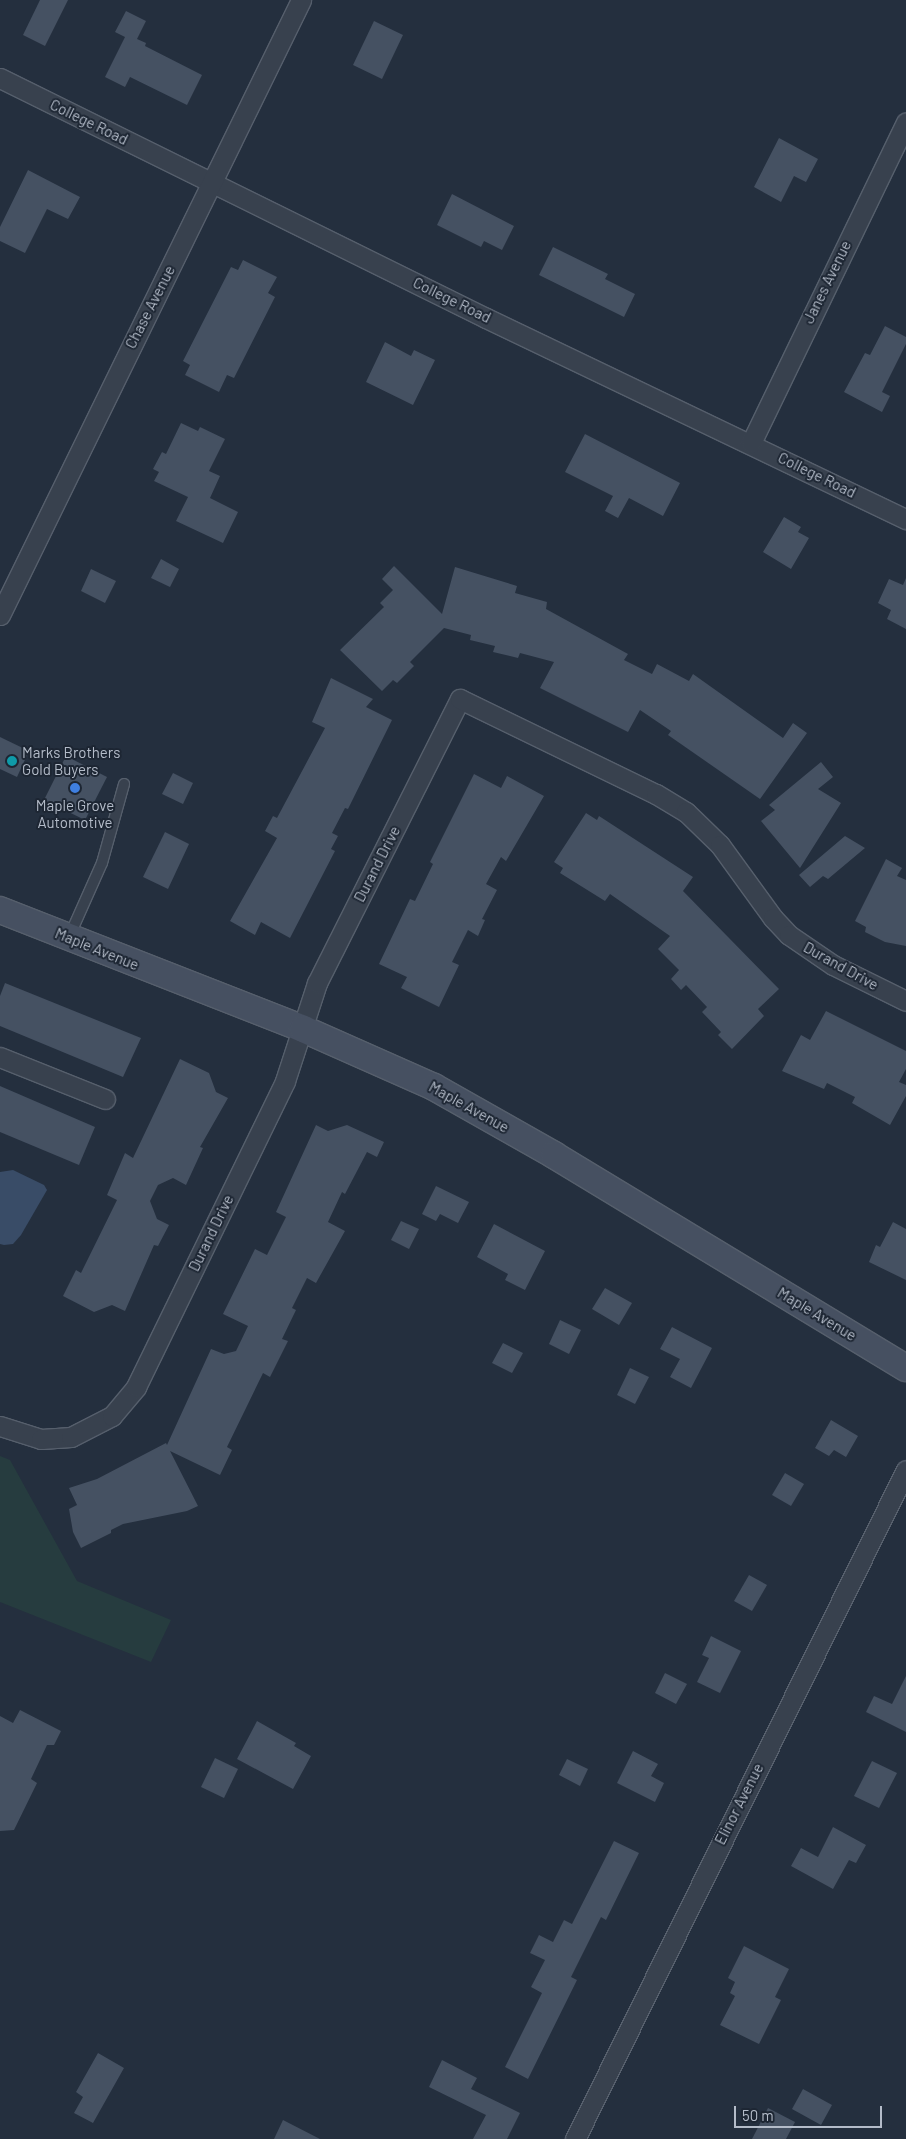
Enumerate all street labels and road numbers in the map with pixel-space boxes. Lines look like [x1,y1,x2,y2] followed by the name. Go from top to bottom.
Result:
[47,95,131,149] street label: College Road
[799,238,855,326] street label: Janes Avenue
[121,262,179,352] street label: Chase Avenue
[410,273,494,327] street label: College Road
[775,448,859,502] street label: College Road
[350,823,404,905] street label: Durand Drive
[52,924,142,974] street label: Maple Avenue
[800,938,882,994] street label: Durand Drive
[426,1078,512,1136] street label: Maple Avenue
[185,1192,237,1274] street label: Durand Drive
[774,1283,860,1345] street label: Maple Avenue
[711,1760,767,1848] street label: Elinor Avenue

